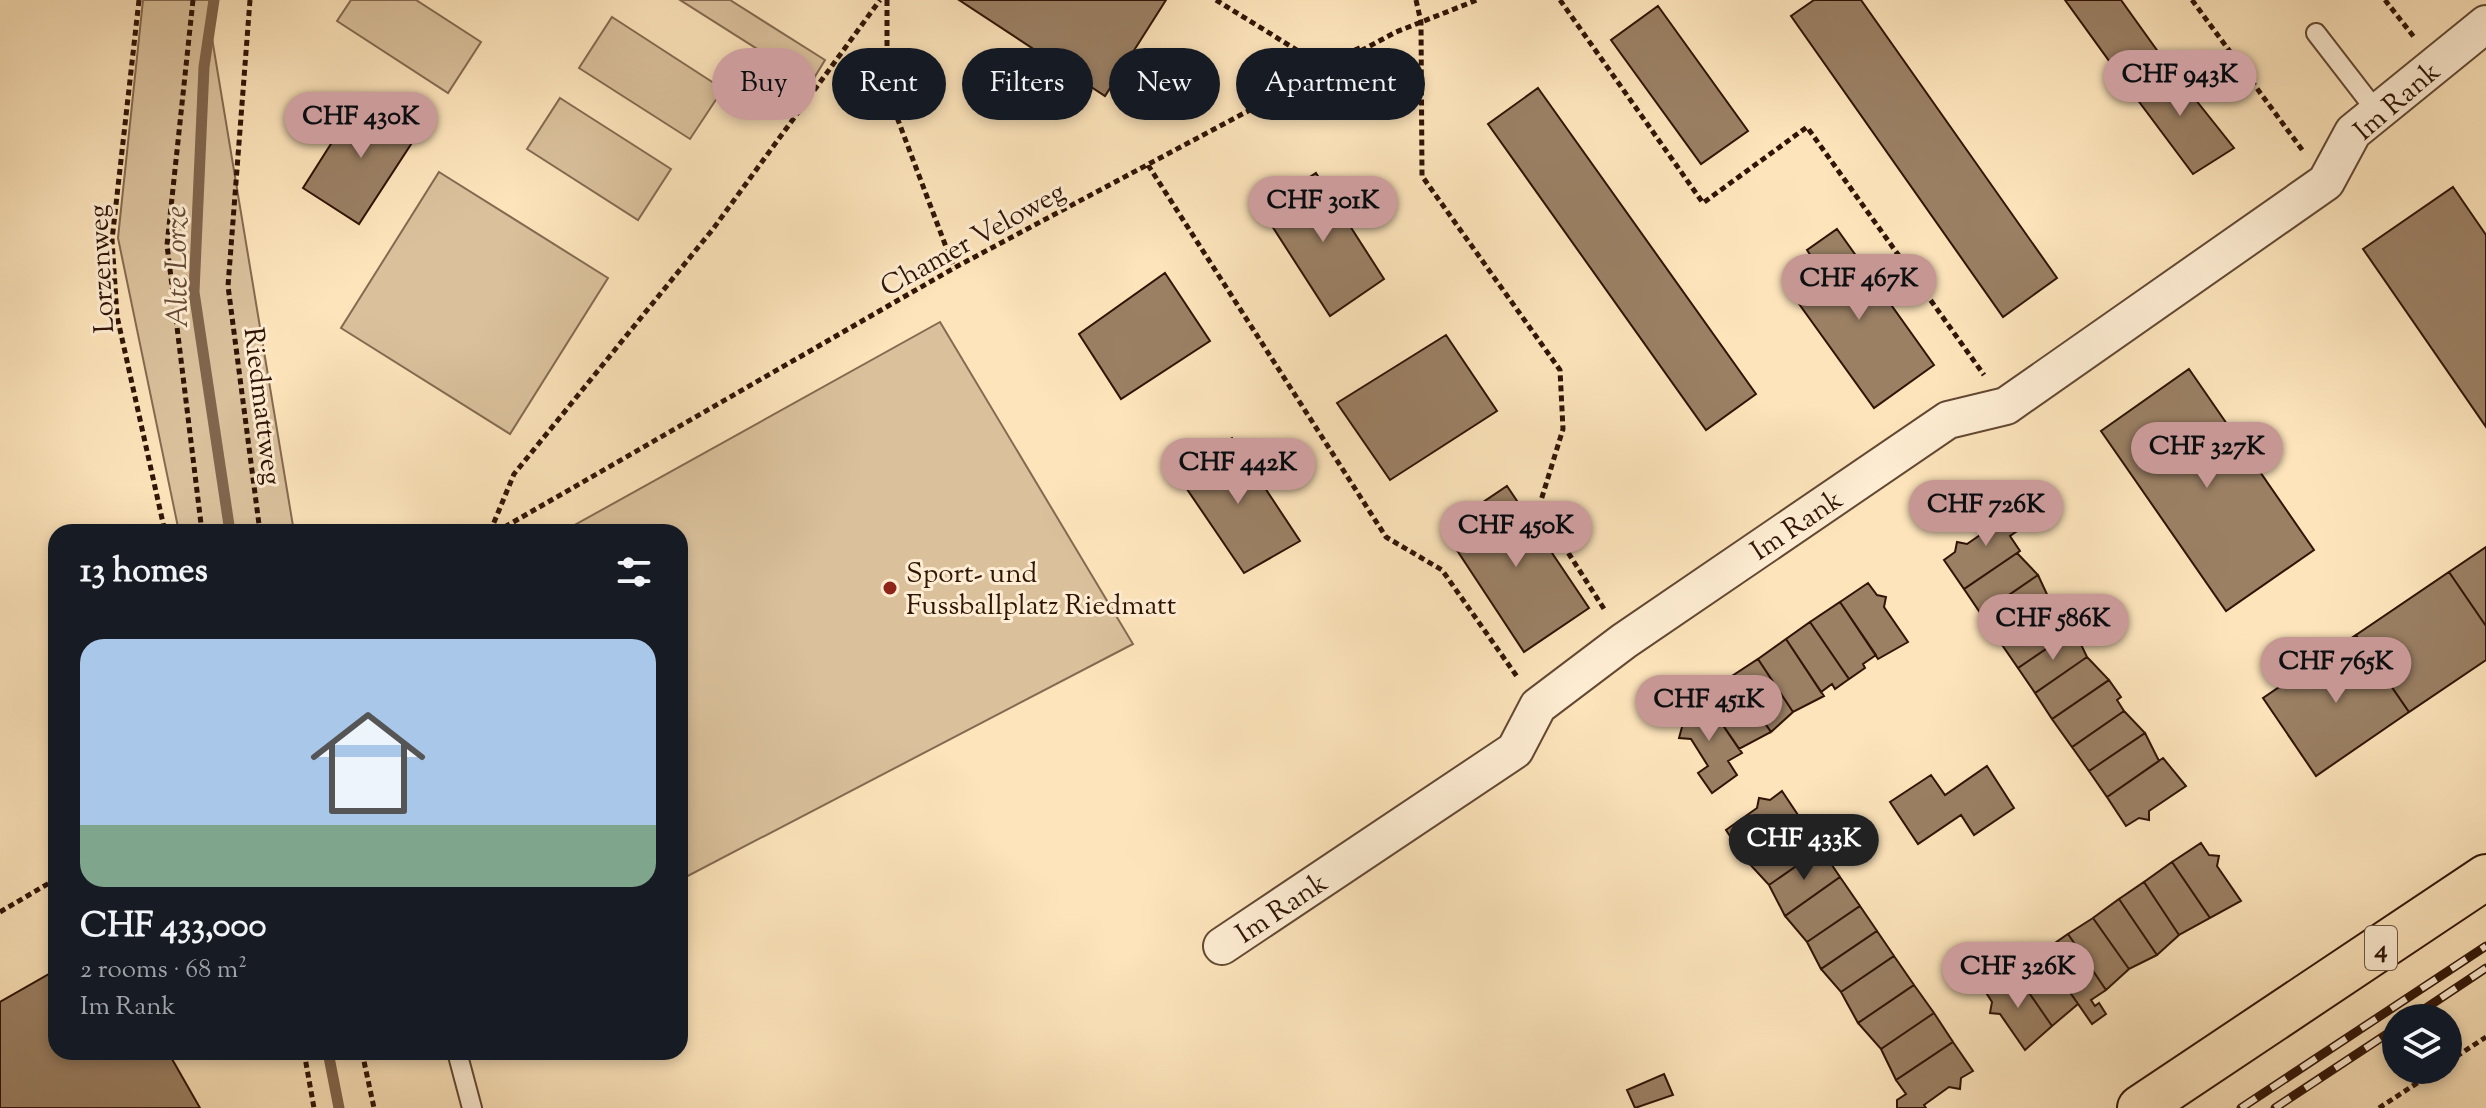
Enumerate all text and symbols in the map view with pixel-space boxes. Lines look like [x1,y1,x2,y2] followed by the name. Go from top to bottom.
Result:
[712,48,816,120] chip: Buy
[832,48,946,120] chip: Rent
[962,48,1093,120] chip: Filters
[1109,48,1220,120] chip: New
[1236,48,1425,120] chip: Apartment
[2097,50,2263,118] pin: CHF 943K
[2346,53,2450,151] street label: Im Rank
[2122,57,2238,94] text: CHF 943K
[278,92,444,160] pin: CHF 430K
[302,99,420,136] text: CHF 430K
[874,173,1073,308] street label: Chamer Veloweg
[1240,176,1406,244] pin: CHF 301K
[1267,183,1379,220] text: CHF 301K
[80,203,126,334] street label: Lorzenweg
[156,205,201,329] water label: Alte Lorze
[1776,254,1942,322] pin: CHF 467K
[1799,261,1919,298] text: CHF 467K
[232,325,291,488] street label: Riedmattweg
[2124,422,2290,490] pin: CHF 327K
[2149,429,2265,466] text: CHF 327K
[1155,438,1321,506] pin: CHF 442K
[1179,445,1297,482] text: CHF 442K
[1903,480,2069,548] pin: CHF 726K
[1744,481,1852,572] street label: Im Rank
[1927,487,2045,524] text: CHF 726K
[1433,501,1599,569] pin: CHF 450K
[1458,508,1574,545] text: CHF 450K
[80,548,208,597] text: 13 homes
[612,550,656,594] icon: filters
[906,555,1177,627] place label: Sport- und Fussballplatz Riedmatt
[881,579,899,597] marker: Sport- und Fussballplatz Riedmatt
[1970,594,2136,662] pin: CHF 586K
[1995,601,2111,638] text: CHF 586K
[2253,637,2419,705] pin: CHF 765K
[2278,644,2394,681] text: CHF 765K
[1626,675,1792,743] pin: CHF 451K
[1653,682,1765,719] text: CHF 451K
[296,691,440,835] icon: home
[1721,814,1887,882] pin: CHF 433K
[1747,821,1861,858] text: CHF 433K
[1229,864,1337,955] street label: Im Rank
[80,903,267,952] text: CHF 433,000
[2365,926,2397,970] road number: 4
[1935,942,2101,1010] pin: CHF 326K
[1960,949,2076,986] text: CHF 326K
[80,952,247,989] text: 2 rooms · 68 m²
[80,989,176,1026] text: Im Rank
[2382,1004,2462,1084] map controls
[2382,1004,2462,1084] button: layers

